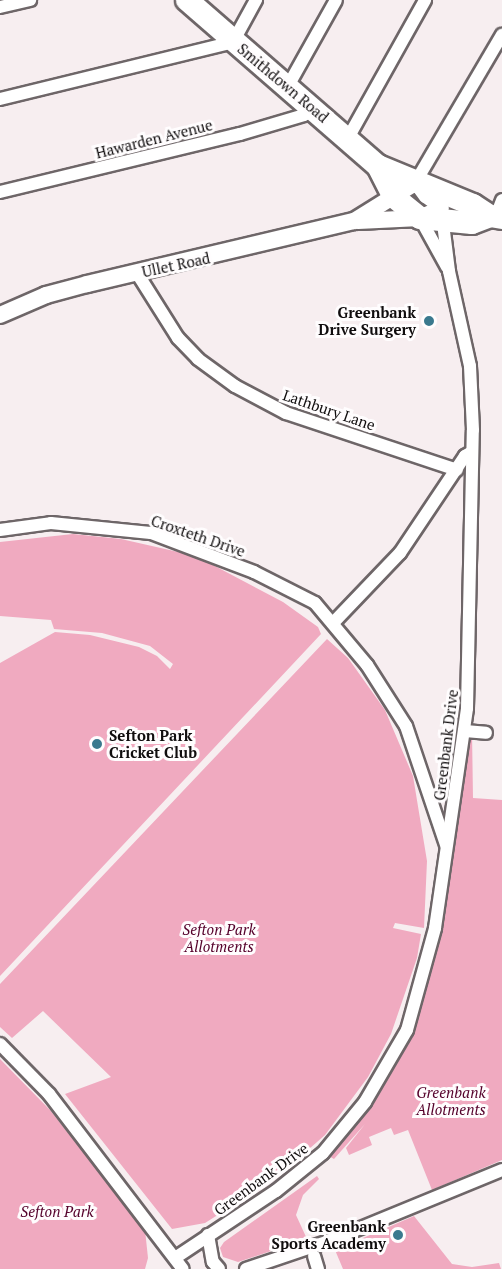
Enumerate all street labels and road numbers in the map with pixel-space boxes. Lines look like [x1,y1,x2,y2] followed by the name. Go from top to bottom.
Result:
[234,40,332,126] street label: Smithdown Road
[93,116,215,162] street label: Hawarden Avenue
[140,249,212,281] street label: Ullet Road
[280,386,378,434] street label: Lathbury Lane
[149,512,247,560] street label: Croxteth Drive
[430,688,462,802] street label: Greenbank Drive
[210,1139,312,1219] street label: Greenbank Drive

